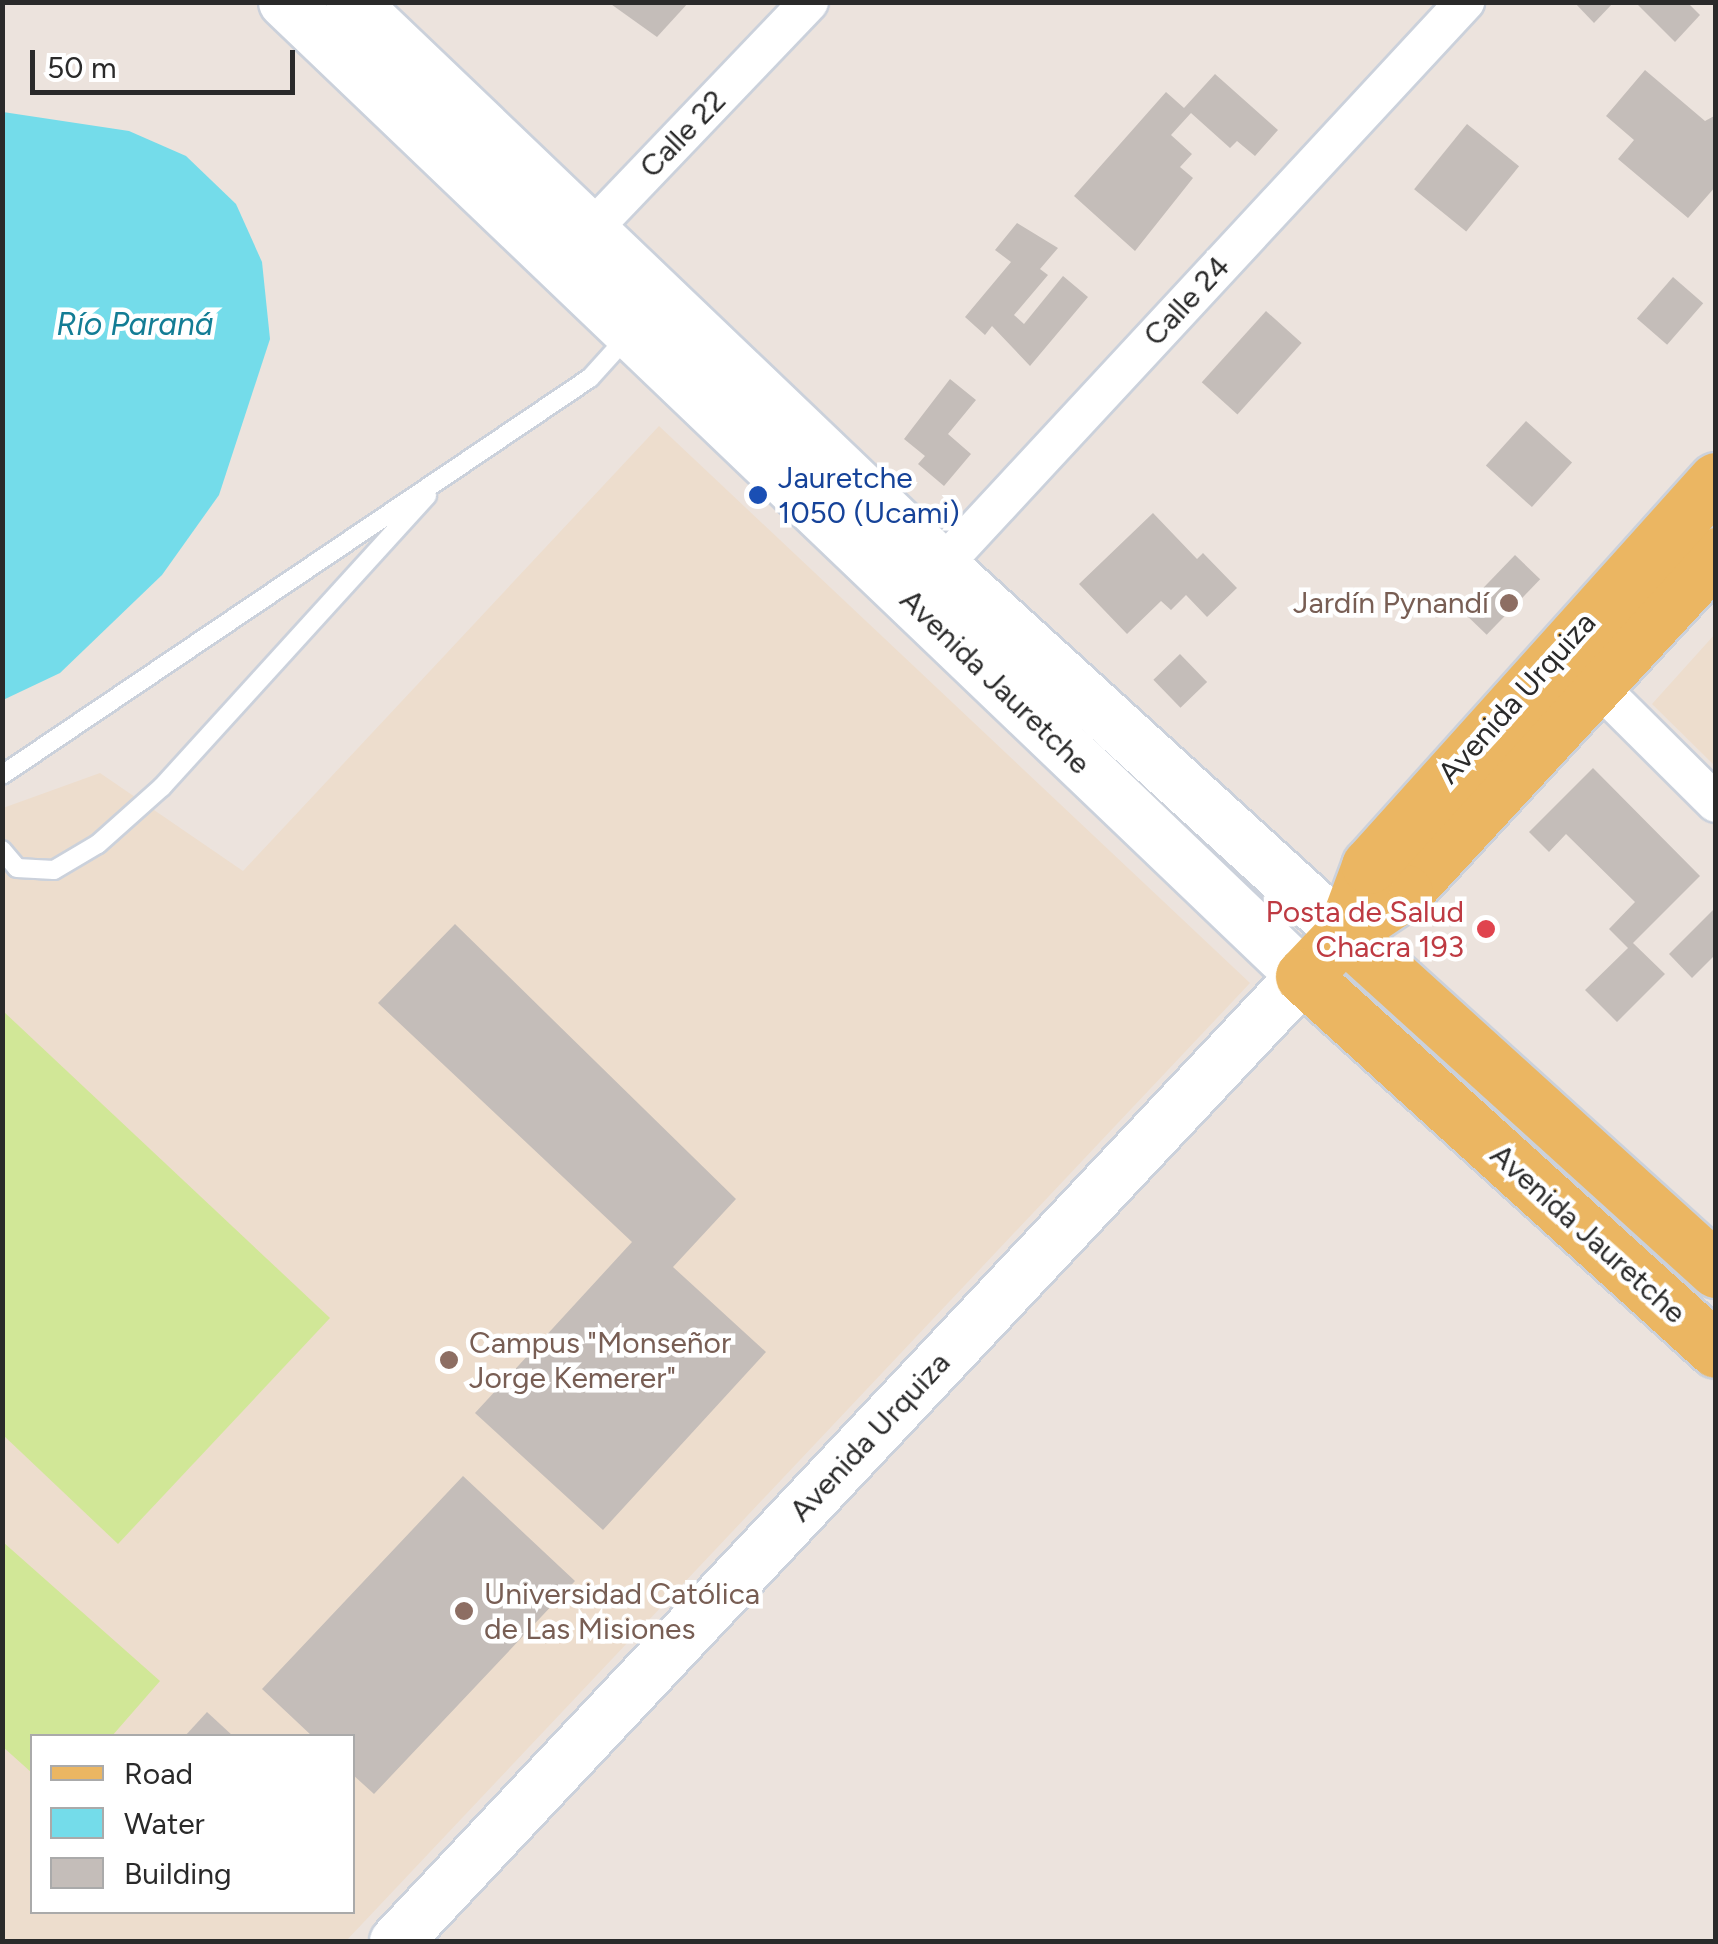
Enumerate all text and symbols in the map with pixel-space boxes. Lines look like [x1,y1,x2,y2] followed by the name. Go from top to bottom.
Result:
[35,30,300,92] scale bar
[47,49,116,86] text: 50 m
[633,83,733,185] street label: Calle 22
[1137,249,1237,353] street label: Calle 24
[56,305,214,343] water label: Río Paraná
[778,460,960,530] place label: Jauretche 1050 (Ucami)
[747,484,769,506] marker: Jauretche 1050 (Ucami)
[893,582,1097,782] street label: Avenida Jauretche
[1293,585,1489,621] place label: Jardín Pynandí
[1498,592,1520,614] marker: Jardín Pynandí
[1431,605,1603,791] street label: Avenida Urquiza
[1266,894,1464,964] place label: Posta de Salud Chacra 193
[1473,916,1499,942] marker: Posta de Salud Chacra 193
[1483,1137,1693,1331] street label: Avenida Jauretche
[469,1325,731,1396] place label: Campus "Monseñor Jorge Kemerer"
[782,1345,958,1529] street label: Avenida Urquiza
[438,1349,460,1371] marker: Campus "Monseñor Jorge Kemerer"
[484,1576,760,1646] place label: Universidad Católica de Las Misiones
[453,1600,475,1622] marker: Universidad Católica de Las Misiones
[30,1734,355,1914] legend
[124,1755,193,1792] text: Road
[124,1805,205,1842] text: Water
[124,1855,232,1892] text: Building

